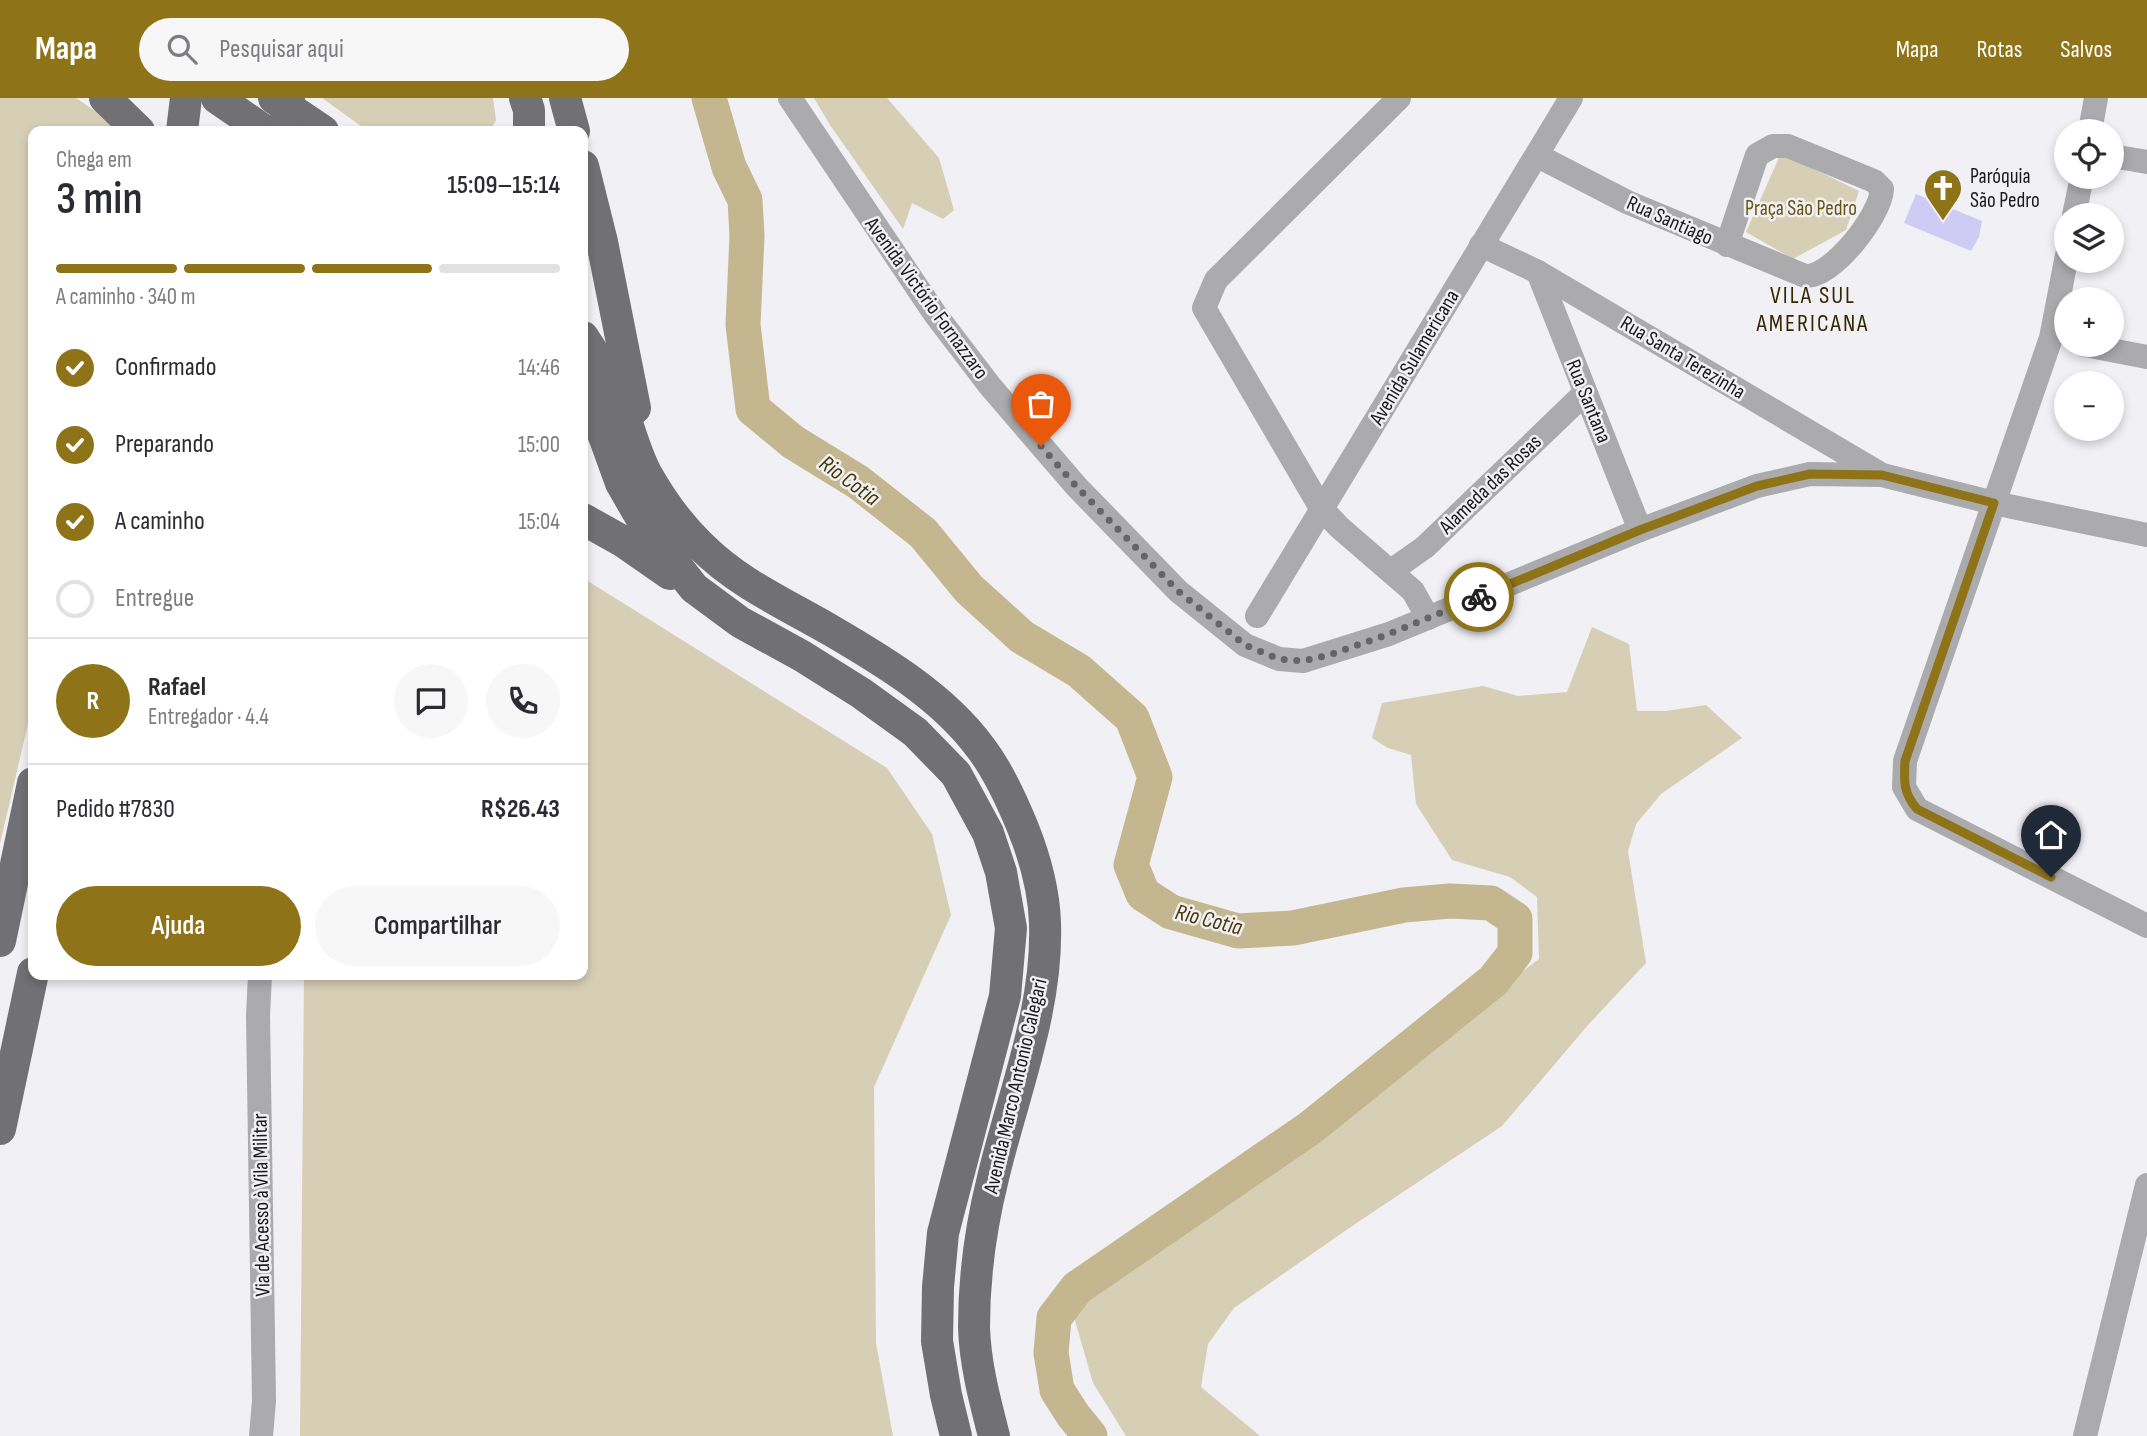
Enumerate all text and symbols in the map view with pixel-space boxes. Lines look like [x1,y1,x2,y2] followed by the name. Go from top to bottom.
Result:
[139,18,629,81] search box
[35,29,97,69] text: Mapa
[163,30,201,68] icon: search
[219,34,344,65] text: Pesquisar aqui
[1896,35,1939,64] text: Mapa
[1977,35,2022,64] text: Rotas
[2060,35,2112,64] text: Salvos
[2054,119,2124,441] map controls
[2054,119,2124,189] button: locate
[56,146,132,174] text: Chega em
[1970,164,2040,213] place label: Paróquia São Pedro
[1922,167,1964,222] church icon: Paróquia São Pedro
[447,170,560,201] text: 15:09–15:14
[56,172,143,227] text: 3 min
[1623,190,1717,250] street label: Rua Santiago
[1745,196,1857,221] park label: Praça São Pedro
[2054,203,2124,273] button: layers
[859,212,994,384] street label: Avenida Victório Fornazzaro
[1756,281,1869,338] district label: VILA SUL AMERICANA
[56,283,195,311] text: A caminho · 340 m
[1364,285,1465,430] street label: Avenida Sulamericana
[2054,287,2124,357] button: +
[1616,310,1750,404] street label: Rua Santa Terezinha
[56,349,94,387] icon: check
[115,352,216,383] text: Confirmado
[518,354,560,382] text: 14:46
[1561,356,1617,446] street label: Rua Santana
[2054,371,2124,441] button: −
[1011,374,1071,446] pin
[1022,385,1060,423] icon: bag
[56,426,94,464] icon: check
[115,429,214,460] text: Preparando
[1433,429,1547,540] street label: Alameda das Rosas
[518,431,560,459] text: 15:00
[814,449,886,513] water label: Rio Cotia
[56,503,94,541] icon: check
[115,506,205,537] text: A caminho
[519,508,560,536] text: 15:04
[1444,562,1514,632] courier
[1460,578,1498,616] icon: bike
[115,583,194,614] text: Entregue
[394,664,468,738] button: chat
[486,664,560,738] button: phone
[148,672,206,703] text: Rafael
[87,686,99,717] text: R
[148,703,269,731] text: Entregador · 4.4
[56,794,175,825] text: Pedido #7830
[481,794,560,825] text: R$26.43
[2021,805,2081,877] pin
[2032,816,2070,854] icon: home
[56,886,301,966] button: Ajuda
[315,886,560,966] button: Compartilhar
[1172,898,1246,942] water label: Rio Cotia
[978,976,1052,1197] street label: Avenida Marco Antonio Calegari
[247,1113,276,1297] street label: Via de Acesso à Vila Militar

